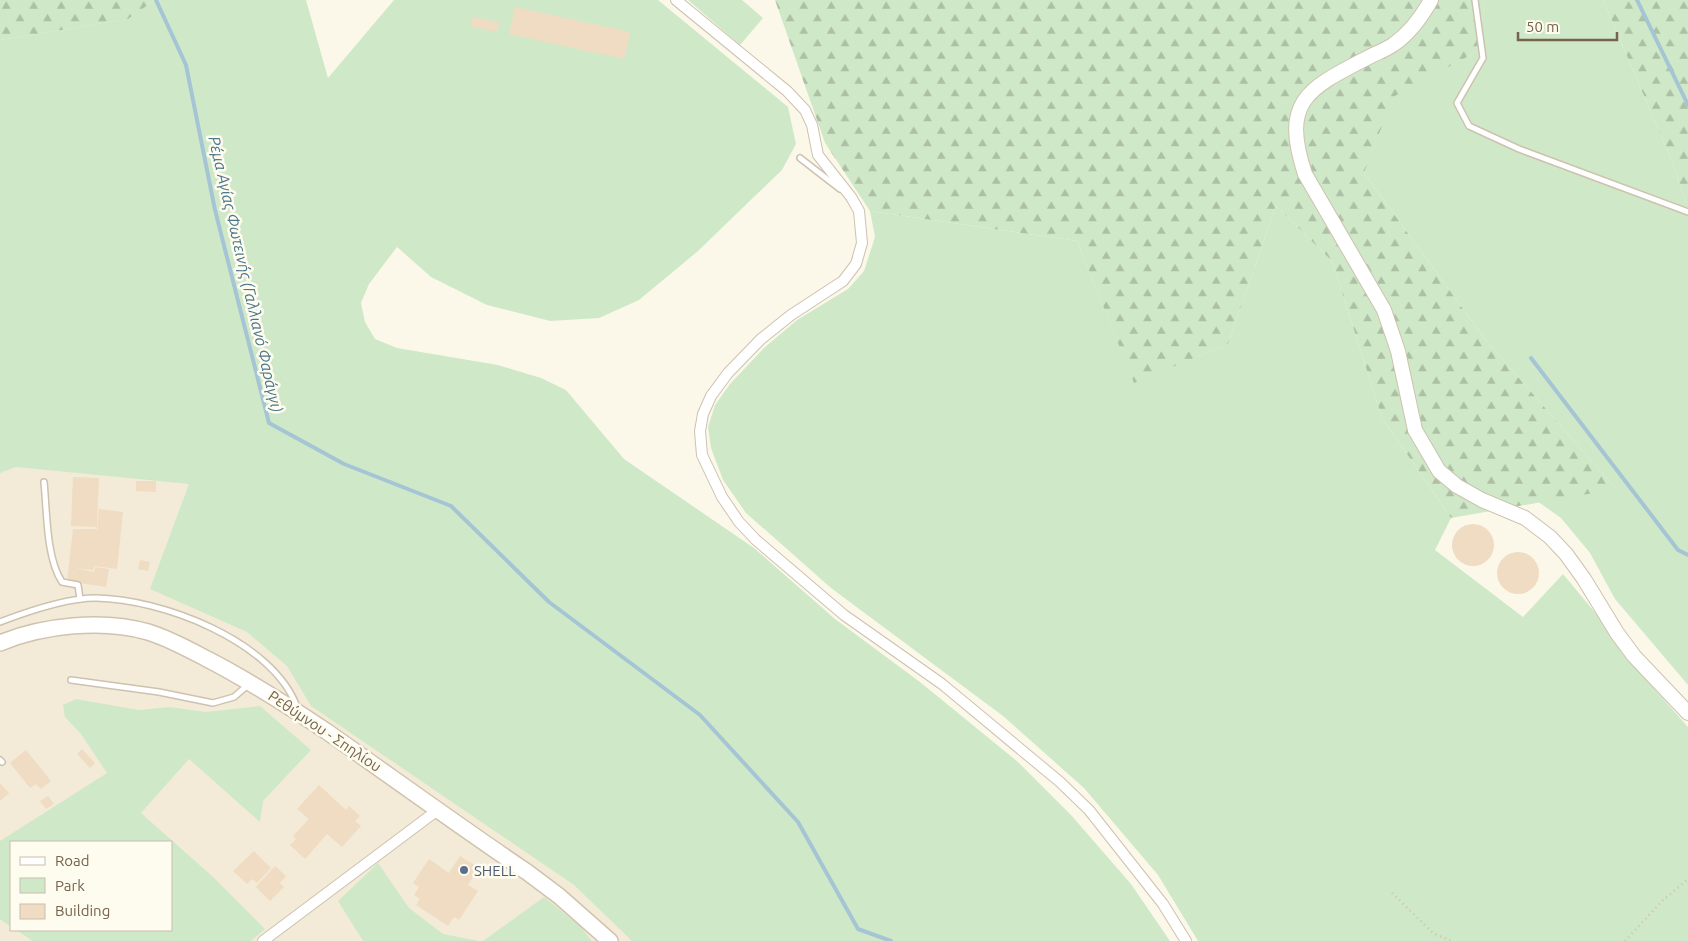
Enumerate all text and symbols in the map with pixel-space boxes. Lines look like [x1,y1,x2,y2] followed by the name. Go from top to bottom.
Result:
[1518,10,1617,42] scale bar
[1526,18,1559,35] text: 50 m
[204,134,287,414] water label: Ρέμα Αγίας Φωτεινής (Γαλλιανό Φαράγγι)
[265,687,385,775] street label: Ρεθύμνου - Σπηλίου
[10,841,172,931] legend
[55,852,90,869] text: Road
[474,862,516,879] place label: SHELL
[458,864,470,876] marker: SHELL
[55,877,85,894] text: Park
[55,902,110,919] text: Building

